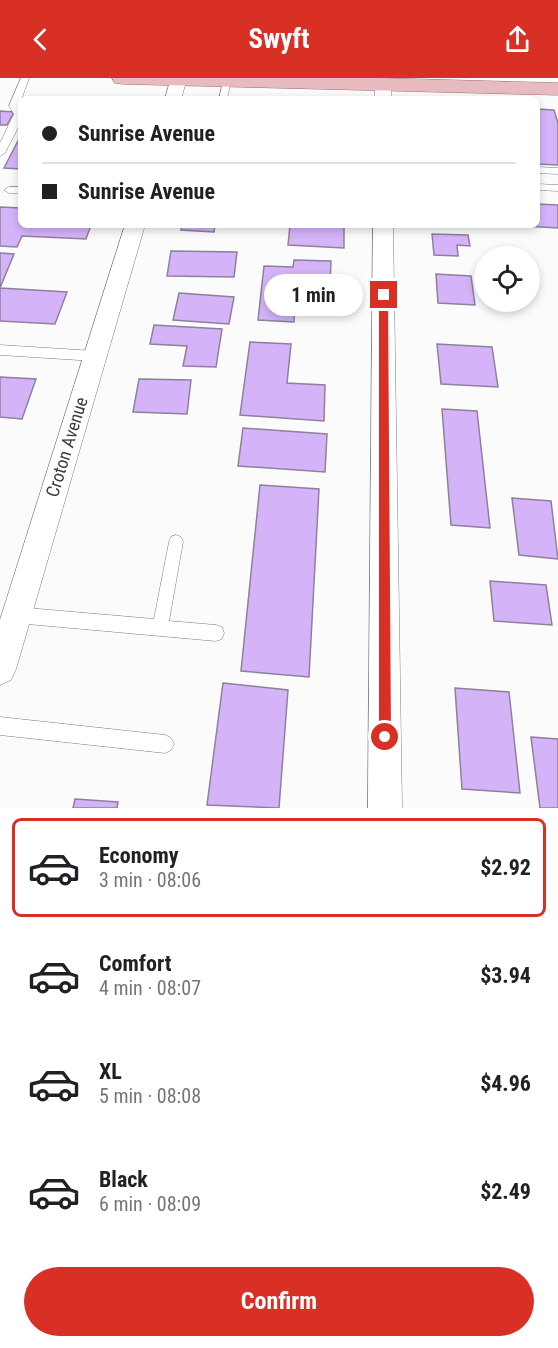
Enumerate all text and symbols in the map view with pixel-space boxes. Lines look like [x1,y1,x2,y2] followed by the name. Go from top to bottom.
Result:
[24,23,57,56] icon: back
[249,23,310,55] text: Swyft
[501,23,534,56] icon: share
[78,121,215,146] text: Sunrise Avenue
[78,179,215,204] text: Sunrise Avenue
[474,246,540,312] map controls
[474,246,540,312] button: locate
[264,274,363,316] callout: 1 min
[370,281,397,308] route end
[291,283,336,307] text: 1 min
[41,394,92,499] street label: Croton Avenue
[371,723,398,750] route start
[27,841,81,895] icon: car
[99,843,179,868] text: Economy
[480,855,531,880] text: $2.92
[99,868,201,892] text: 3 min · 08:06
[27,949,81,1003] icon: car
[99,951,172,976] text: Comfort
[480,963,531,988] text: $3.94
[99,976,201,1000] text: 4 min · 08:07
[27,1057,81,1111] icon: car
[99,1059,122,1084] text: XL
[480,1071,531,1096] text: $4.96
[99,1084,201,1108] text: 5 min · 08:08
[27,1165,81,1219] icon: car
[99,1167,148,1192] text: Black
[480,1179,531,1204] text: $2.49
[99,1192,201,1216] text: 6 min · 08:09
[24,1267,534,1336] button: Confirm

